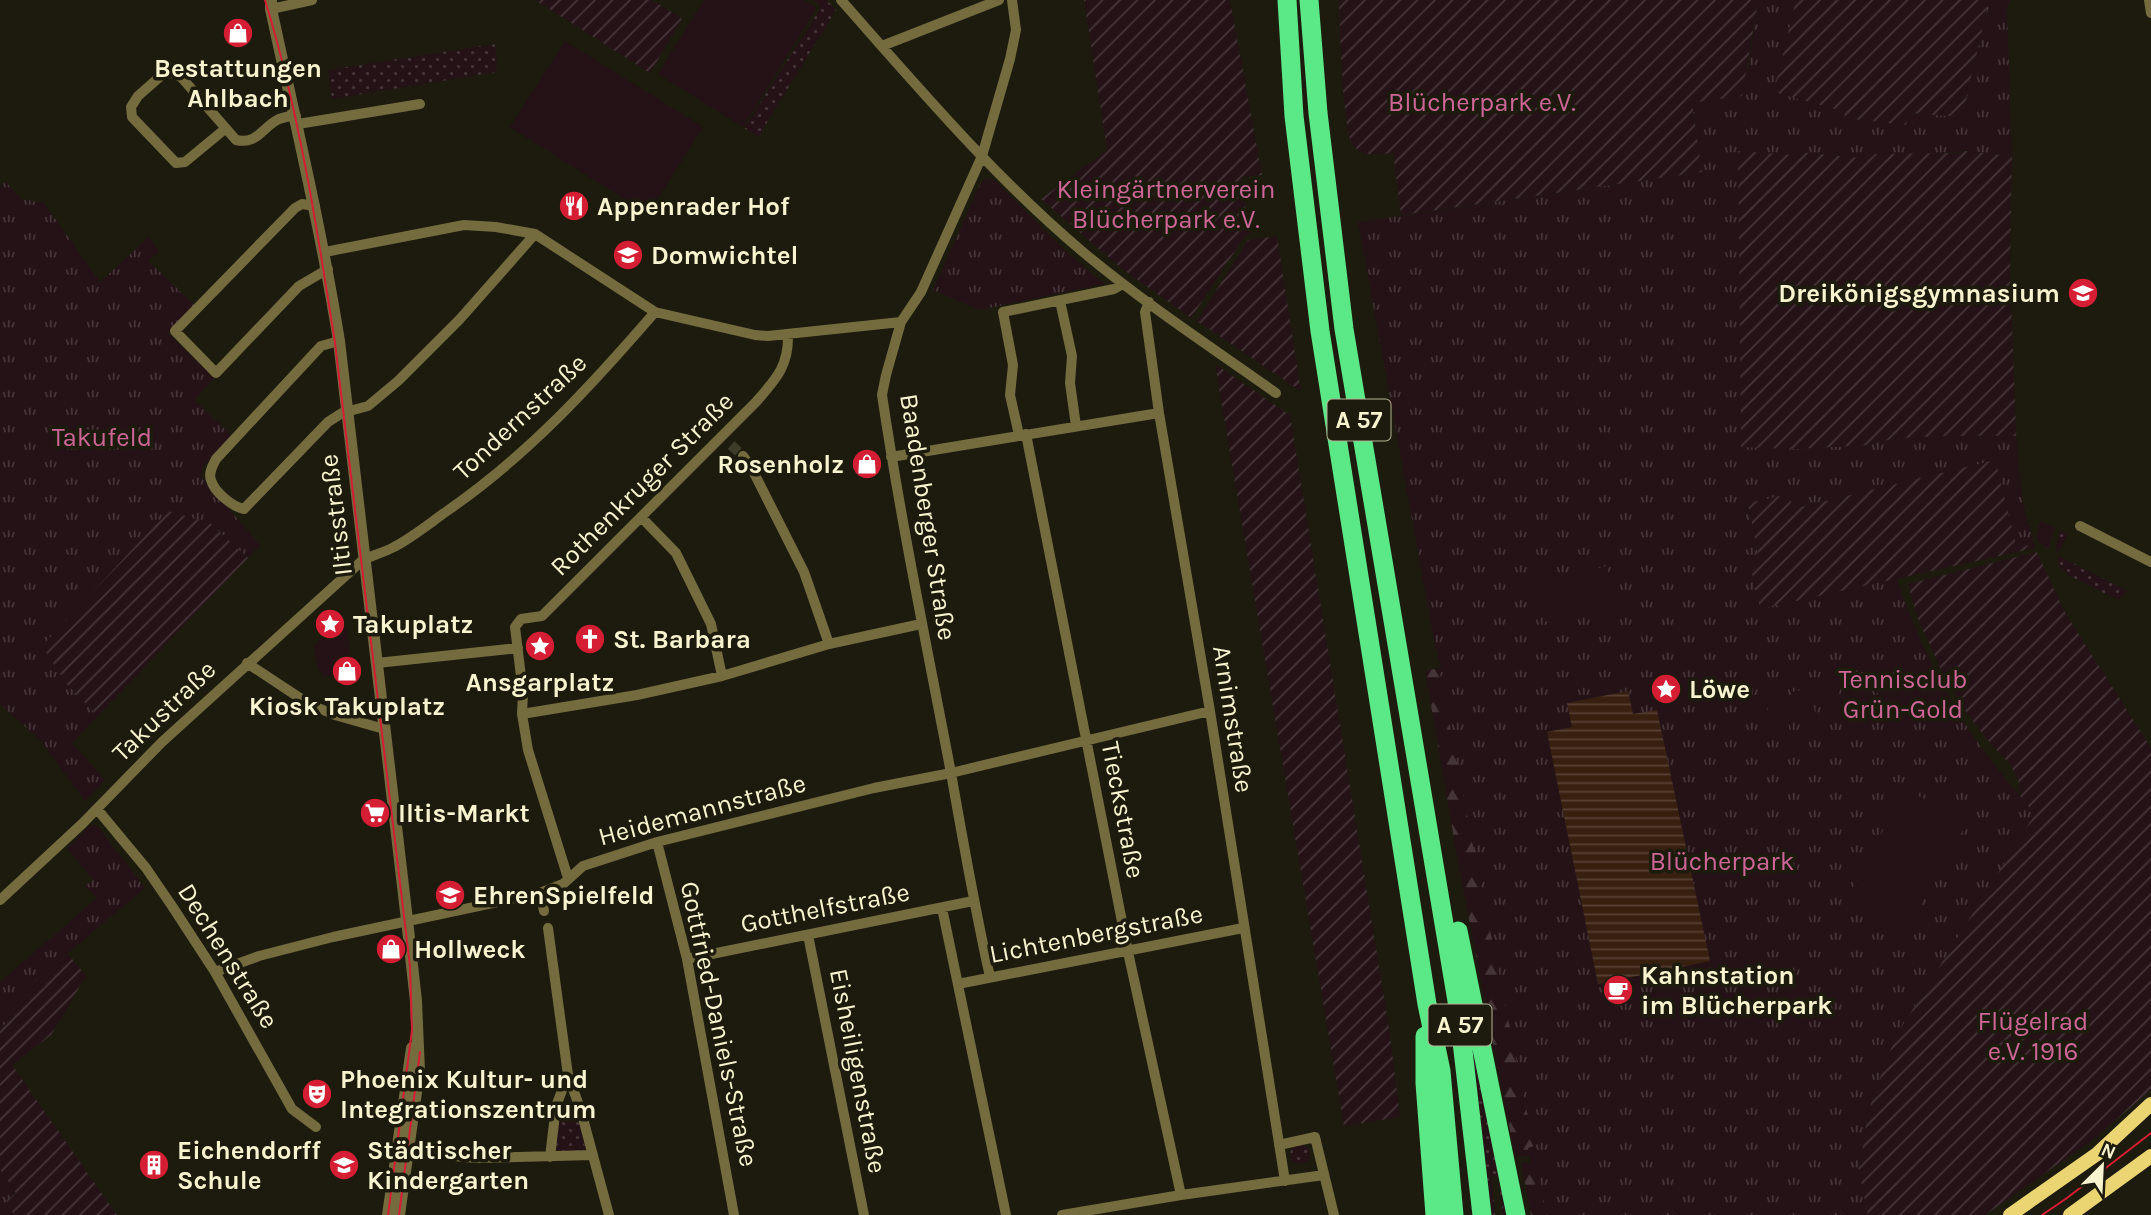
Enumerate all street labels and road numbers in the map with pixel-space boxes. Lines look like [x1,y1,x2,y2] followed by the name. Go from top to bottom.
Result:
[447,347,593,487] street label: Tondernstraße
[544,386,740,582] street label: Rothenkruger Straße
[893,392,963,642] street label: Baadenberger Straße
[1328,400,1390,440] road number: A 57
[313,452,359,578] street label: Iltisstraße
[1206,643,1260,795] street label: Arnimstraße
[106,654,222,768] street label: Takustraße
[1095,739,1151,881] street label: Tieckstraße
[595,767,809,853] street label: Heidemannstraße
[738,876,912,940] street label: Gotthelfstraße
[171,878,285,1034] street label: Dechenstraße
[674,878,764,1170] street label: Gottfried-Daniels-Straße
[987,898,1205,970] street label: Lichtenbergstraße
[823,966,893,1176] street label: Eisheiligenstraße
[1428,1004,1492,1045] road number: A 57

